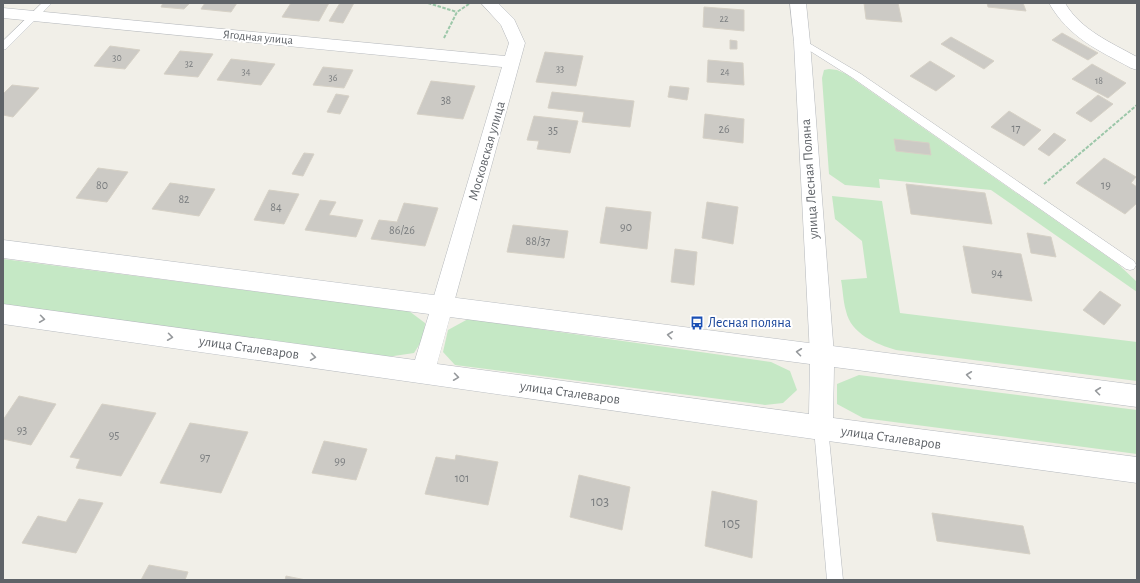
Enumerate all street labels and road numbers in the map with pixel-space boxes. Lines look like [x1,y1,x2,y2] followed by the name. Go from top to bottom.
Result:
[222,28,294,47] street label: Ягодная улица
[466,99,508,202] street label: Московская улица
[799,118,821,241] street label: улица Лесная Поляна
[197,334,300,362] street label: улица Сталеваров
[518,379,621,407] street label: улица Сталеваров
[839,424,942,452] street label: улица Сталеваров

